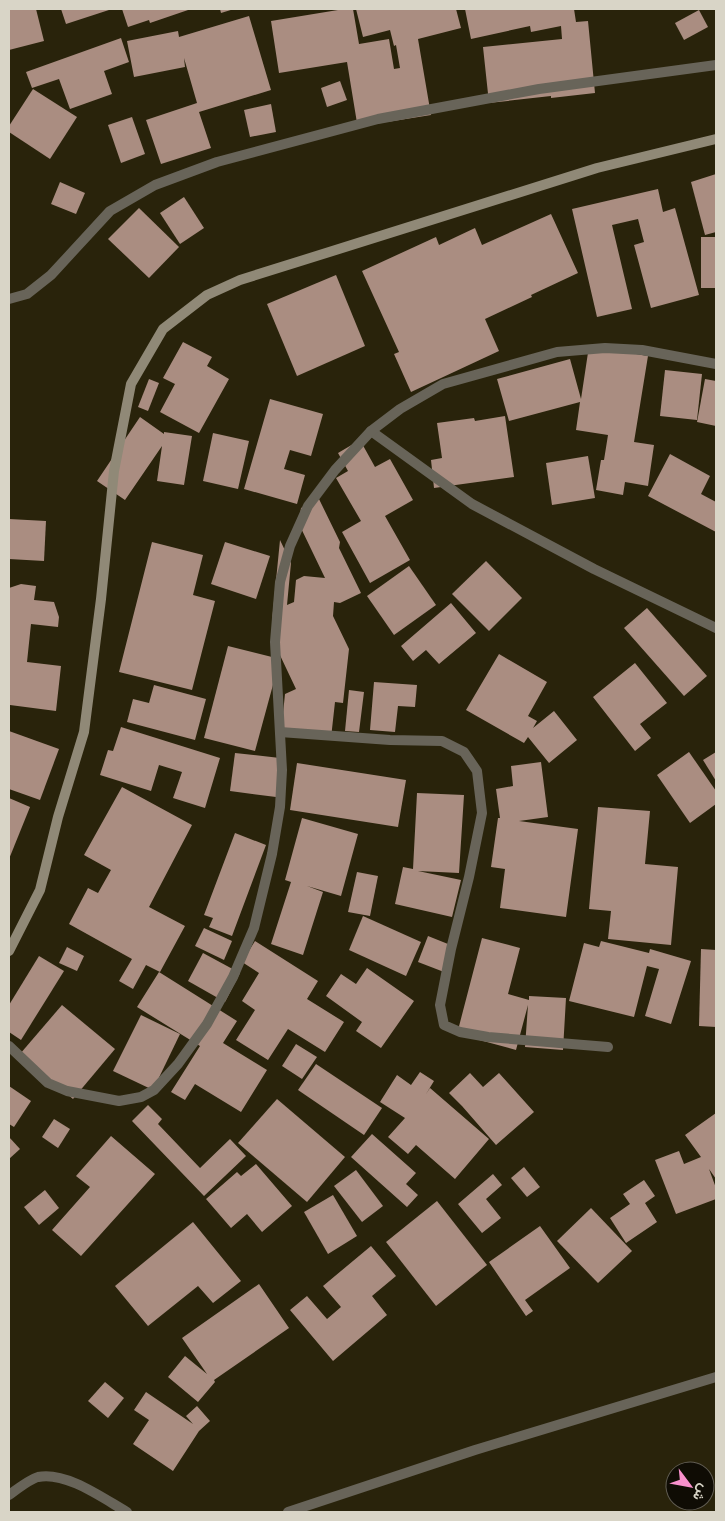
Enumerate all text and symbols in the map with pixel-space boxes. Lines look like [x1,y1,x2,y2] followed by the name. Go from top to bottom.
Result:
[665,1461,715,1511] north arrow
[689,1481,713,1505] text: ش

